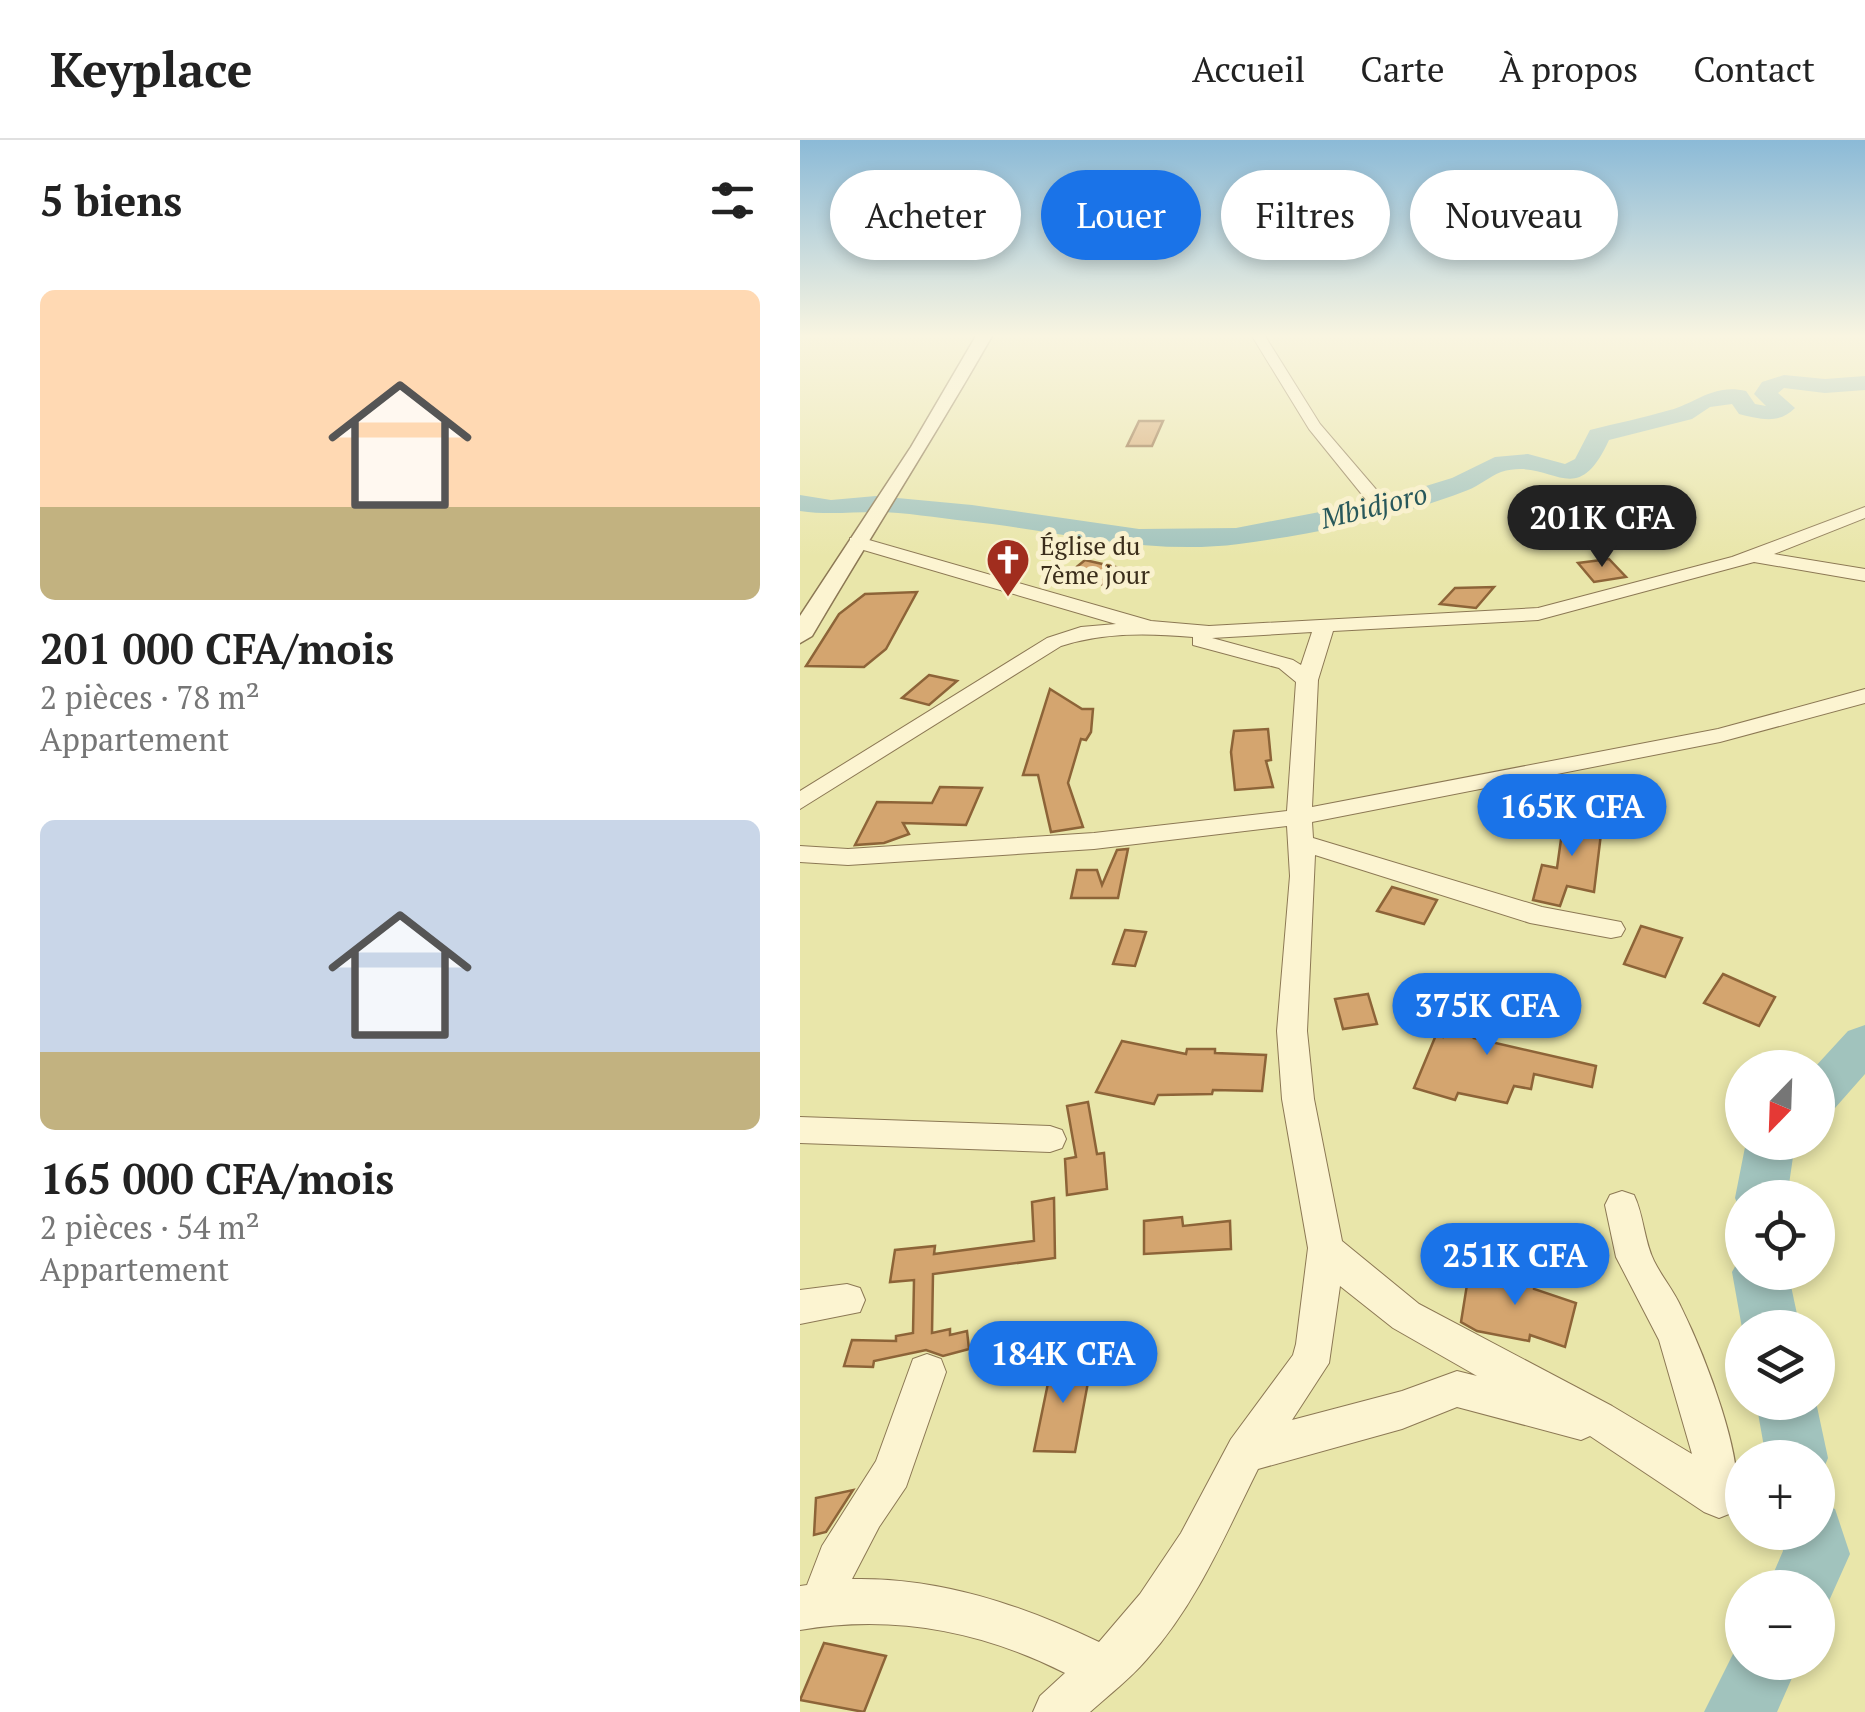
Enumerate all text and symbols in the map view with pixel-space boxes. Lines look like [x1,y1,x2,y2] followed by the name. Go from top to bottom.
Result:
[50,37,252,101] text: Keyplace
[1192,46,1305,92] text: Accueil
[1360,46,1445,92] text: Carte
[1500,46,1638,92] text: À propos
[1693,46,1815,92] text: Contact
[830,170,1021,260] chip: Acheter
[1041,170,1201,260] chip: Louer
[1221,170,1390,260] chip: Filtres
[1410,170,1618,260] chip: Nouveau
[40,172,182,228] text: 5 biens
[705,173,760,228] icon: filters
[310,355,490,535] icon: home
[1316,474,1431,537] water label: Mbidjoro
[1499,485,1705,570] pin: 201K CFA
[1529,496,1675,538] text: 201K CFA
[1040,529,1150,591] place label: Église du 7ème jour
[985,537,1031,598] church icon: Église du 7ème jour
[40,620,394,676] text: 201 000 CFA/mois
[40,676,260,718] text: 2 pièces · 78 m²
[40,718,229,760] text: Appartement
[1469,774,1675,859] pin: 165K CFA
[1499,785,1645,827] text: 165K CFA
[310,885,490,1065] icon: home
[1384,973,1590,1058] pin: 375K CFA
[1414,984,1560,1026] text: 375K CFA
[1725,1050,1835,1160] north arrow
[1725,1050,1835,1680] map controls
[40,1150,394,1206] text: 165 000 CFA/mois
[1725,1180,1835,1290] button: locate
[40,1206,260,1248] text: 2 pièces · 54 m²
[1412,1223,1618,1308] pin: 251K CFA
[1442,1234,1588,1276] text: 251K CFA
[40,1248,229,1290] text: Appartement
[1725,1310,1835,1420] button: layers
[960,1321,1166,1406] pin: 184K CFA
[990,1332,1136,1374] text: 184K CFA
[1725,1440,1835,1550] button: +
[1725,1570,1835,1680] button: −

